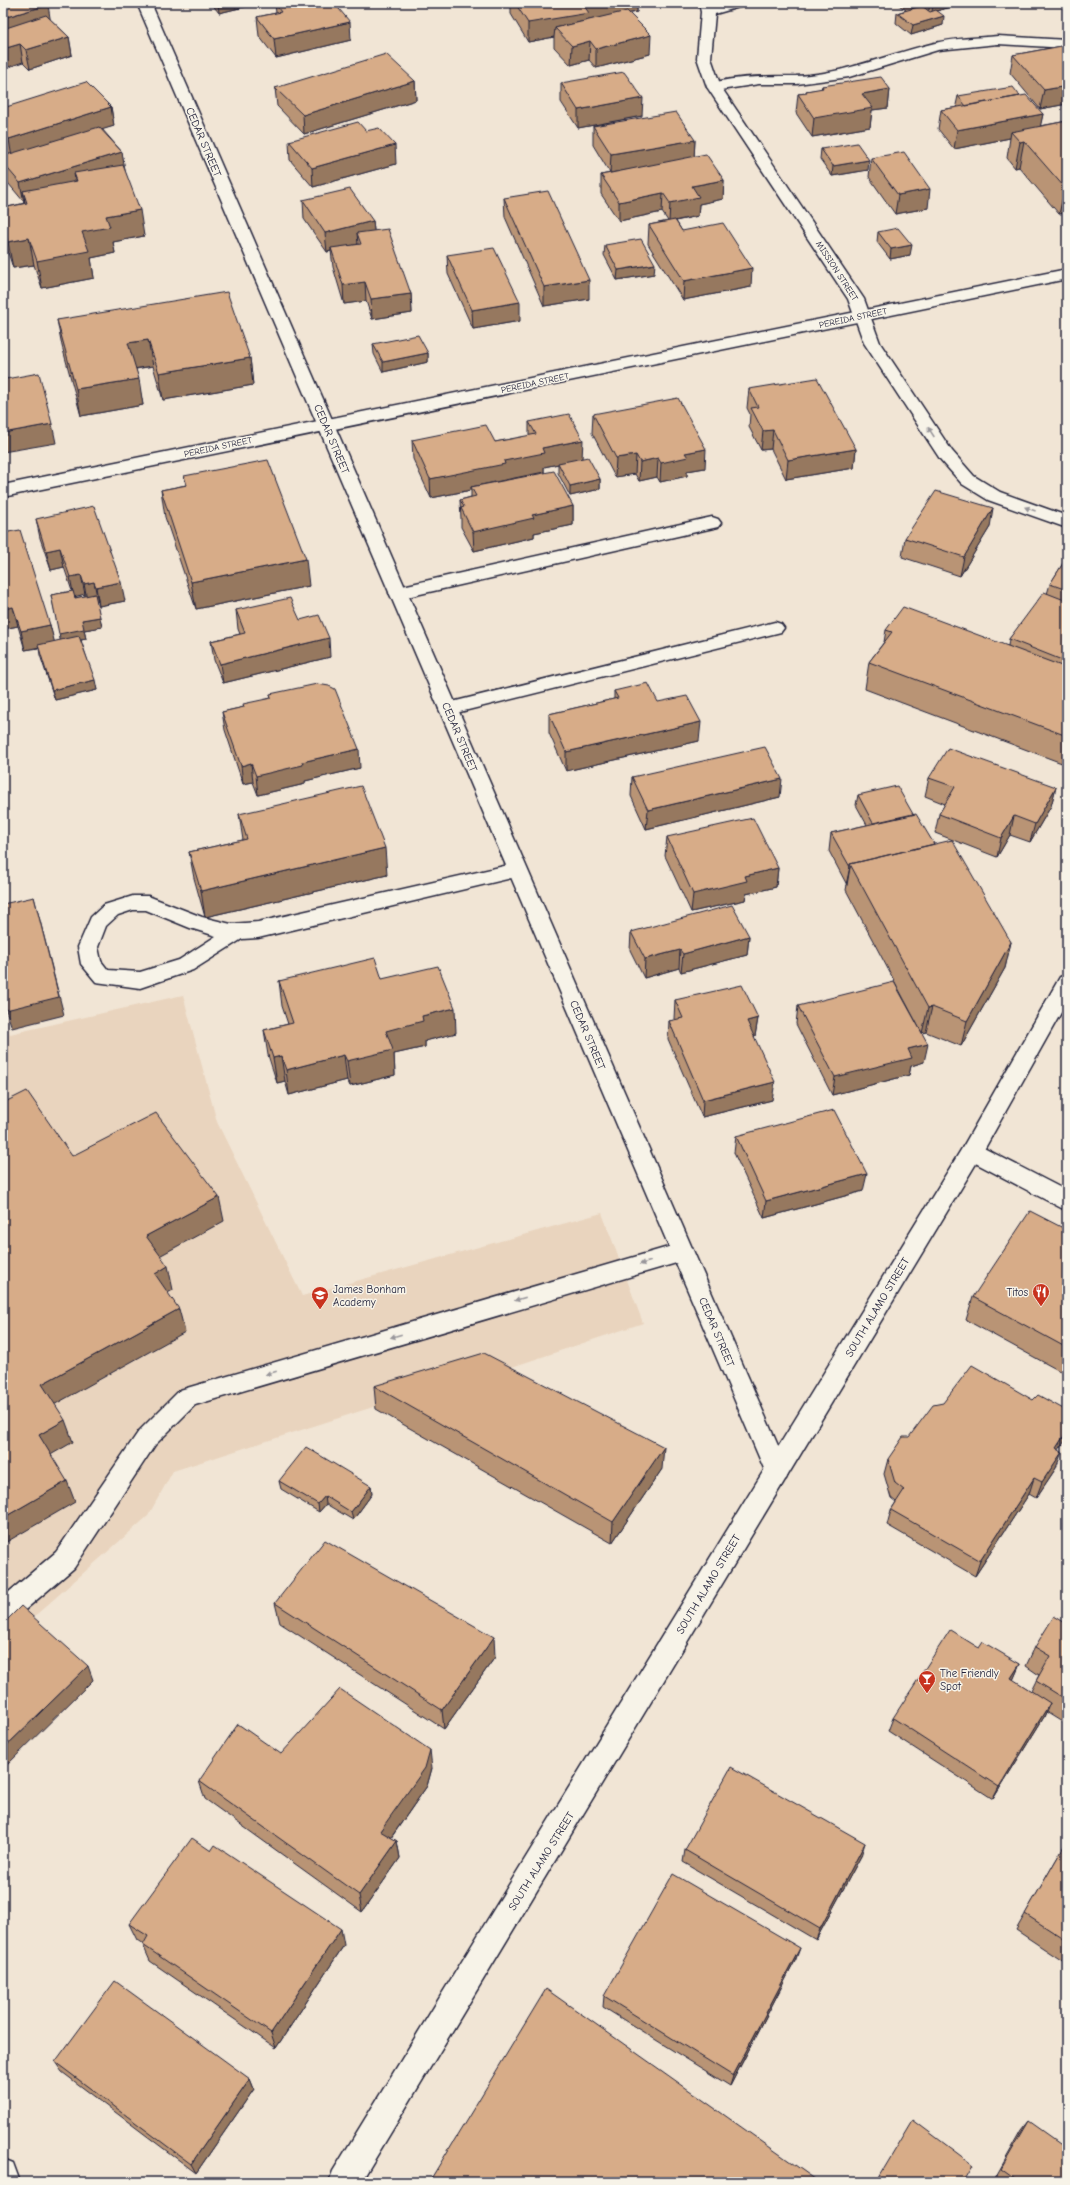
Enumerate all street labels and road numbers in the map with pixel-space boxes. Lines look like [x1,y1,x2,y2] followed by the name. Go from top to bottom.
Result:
[183,105,224,179] street label: CEDAR STREET
[814,239,860,303] street label: MISSION STREET
[818,306,888,330] street label: PEREIDA STREET
[500,371,570,395] street label: PEREIDA STREET
[311,402,352,476] street label: CEDAR STREET
[183,435,253,459] street label: PEREIDA STREET
[439,700,480,774] street label: CEDAR STREET
[567,998,608,1072] street label: CEDAR STREET
[843,1255,912,1359] street label: SOUTH ALAMO STREET
[696,1295,737,1369] street label: CEDAR STREET
[674,1532,743,1636] street label: SOUTH ALAMO STREET
[506,1809,577,1913] street label: SOUTH ALAMO STREET

